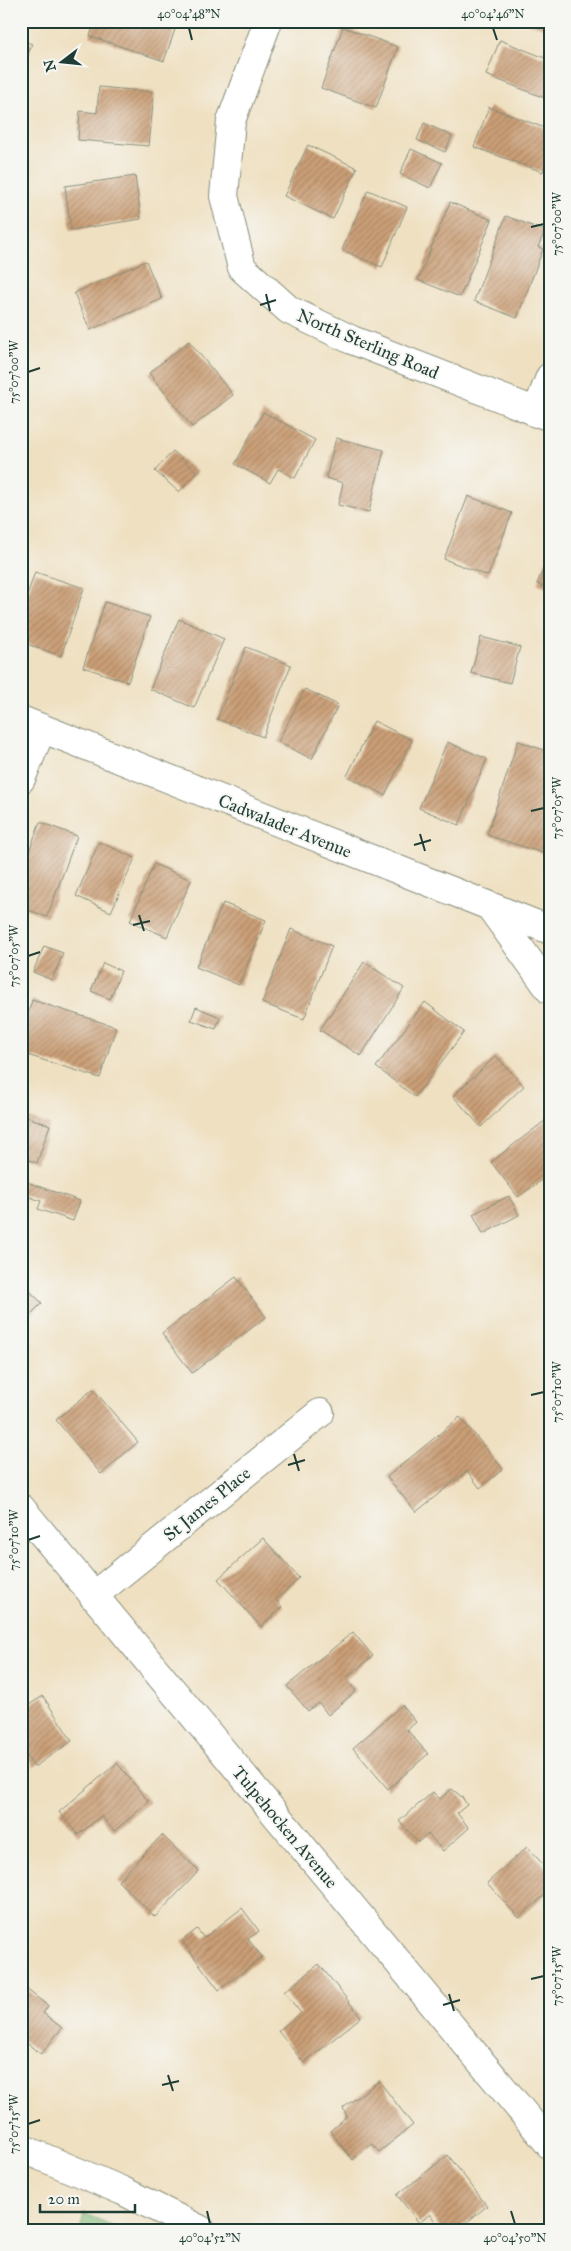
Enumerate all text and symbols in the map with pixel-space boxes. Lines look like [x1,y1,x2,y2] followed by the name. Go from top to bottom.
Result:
[157,7,221,21] text: 40°04'48"N
[461,7,525,21] text: 40°04'46"N
[38,38,88,88] north arrow
[40,57,60,73] text: N
[550,192,564,256] text: 75°07'00"W
[293,304,442,385] street label: North Sterling Road
[7,340,21,404] text: 75°07'00"W
[550,776,564,839] text: 75°07'05"W
[215,789,355,863] street label: Cadwalader Avenue
[7,924,21,987] text: 75°07'05"W
[550,1361,564,1423] text: 75°07'10"W
[159,1462,256,1547] street label: St James Place
[7,1509,21,1571] text: 75°07'10"W
[227,1761,343,1893] street label: Tulpehocken Avenue
[550,1945,564,2006] text: 75°07'15"W
[7,2093,21,2154] text: 75°07'15"W
[40,2181,135,2213] scale bar
[48,2190,80,2208] text: 20 m
[179,2231,241,2245] text: 40°04'52"N
[484,2231,547,2245] text: 40°04'50"N

